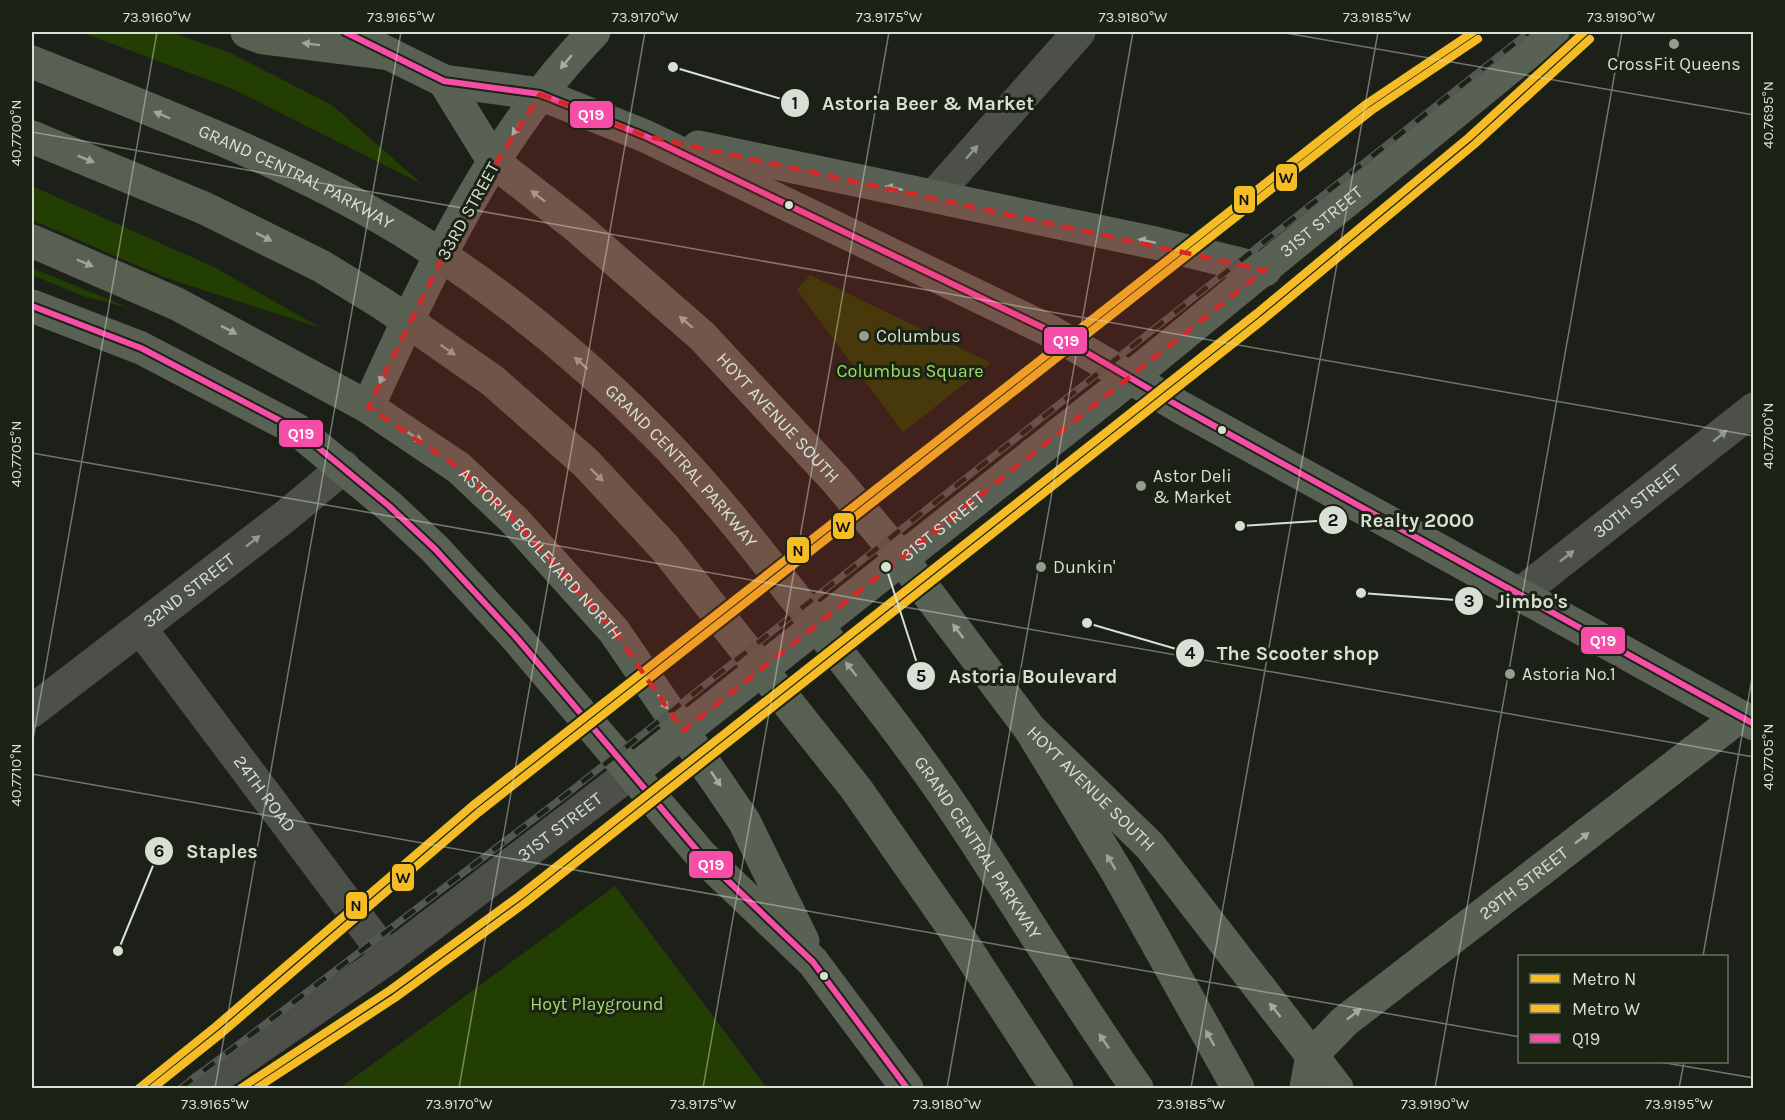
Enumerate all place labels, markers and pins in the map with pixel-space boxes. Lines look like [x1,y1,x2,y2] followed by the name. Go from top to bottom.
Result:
[1667,37,1681,51] marker: CrossFit Queens
[1607,53,1741,75] place label: CrossFit Queens
[780,84,1046,122] callout: Astoria Beer & Market
[783,199,795,211] unlabelled marker
[876,325,961,347] place label: Columbus
[857,329,871,343] marker: Columbus
[1216,424,1228,436] unlabelled marker
[1153,465,1232,508] place label: Astor Deli & Market
[1134,479,1148,493] marker: Astor Deli & Market
[1318,501,1486,539] callout: Realty 2000
[1053,556,1115,578] place label: Dunkin'
[1034,560,1048,574] marker: Dunkin'
[1454,582,1581,620] callout: Jimbo's
[1175,634,1391,672] callout: The Scooter shop
[906,657,1130,695] callout: Astoria Boulevard
[1522,663,1616,685] place label: Astoria No.1
[1503,667,1517,681] marker: Astoria No.1
[144,832,270,870] callout: Staples
[818,970,830,982] unlabelled marker

